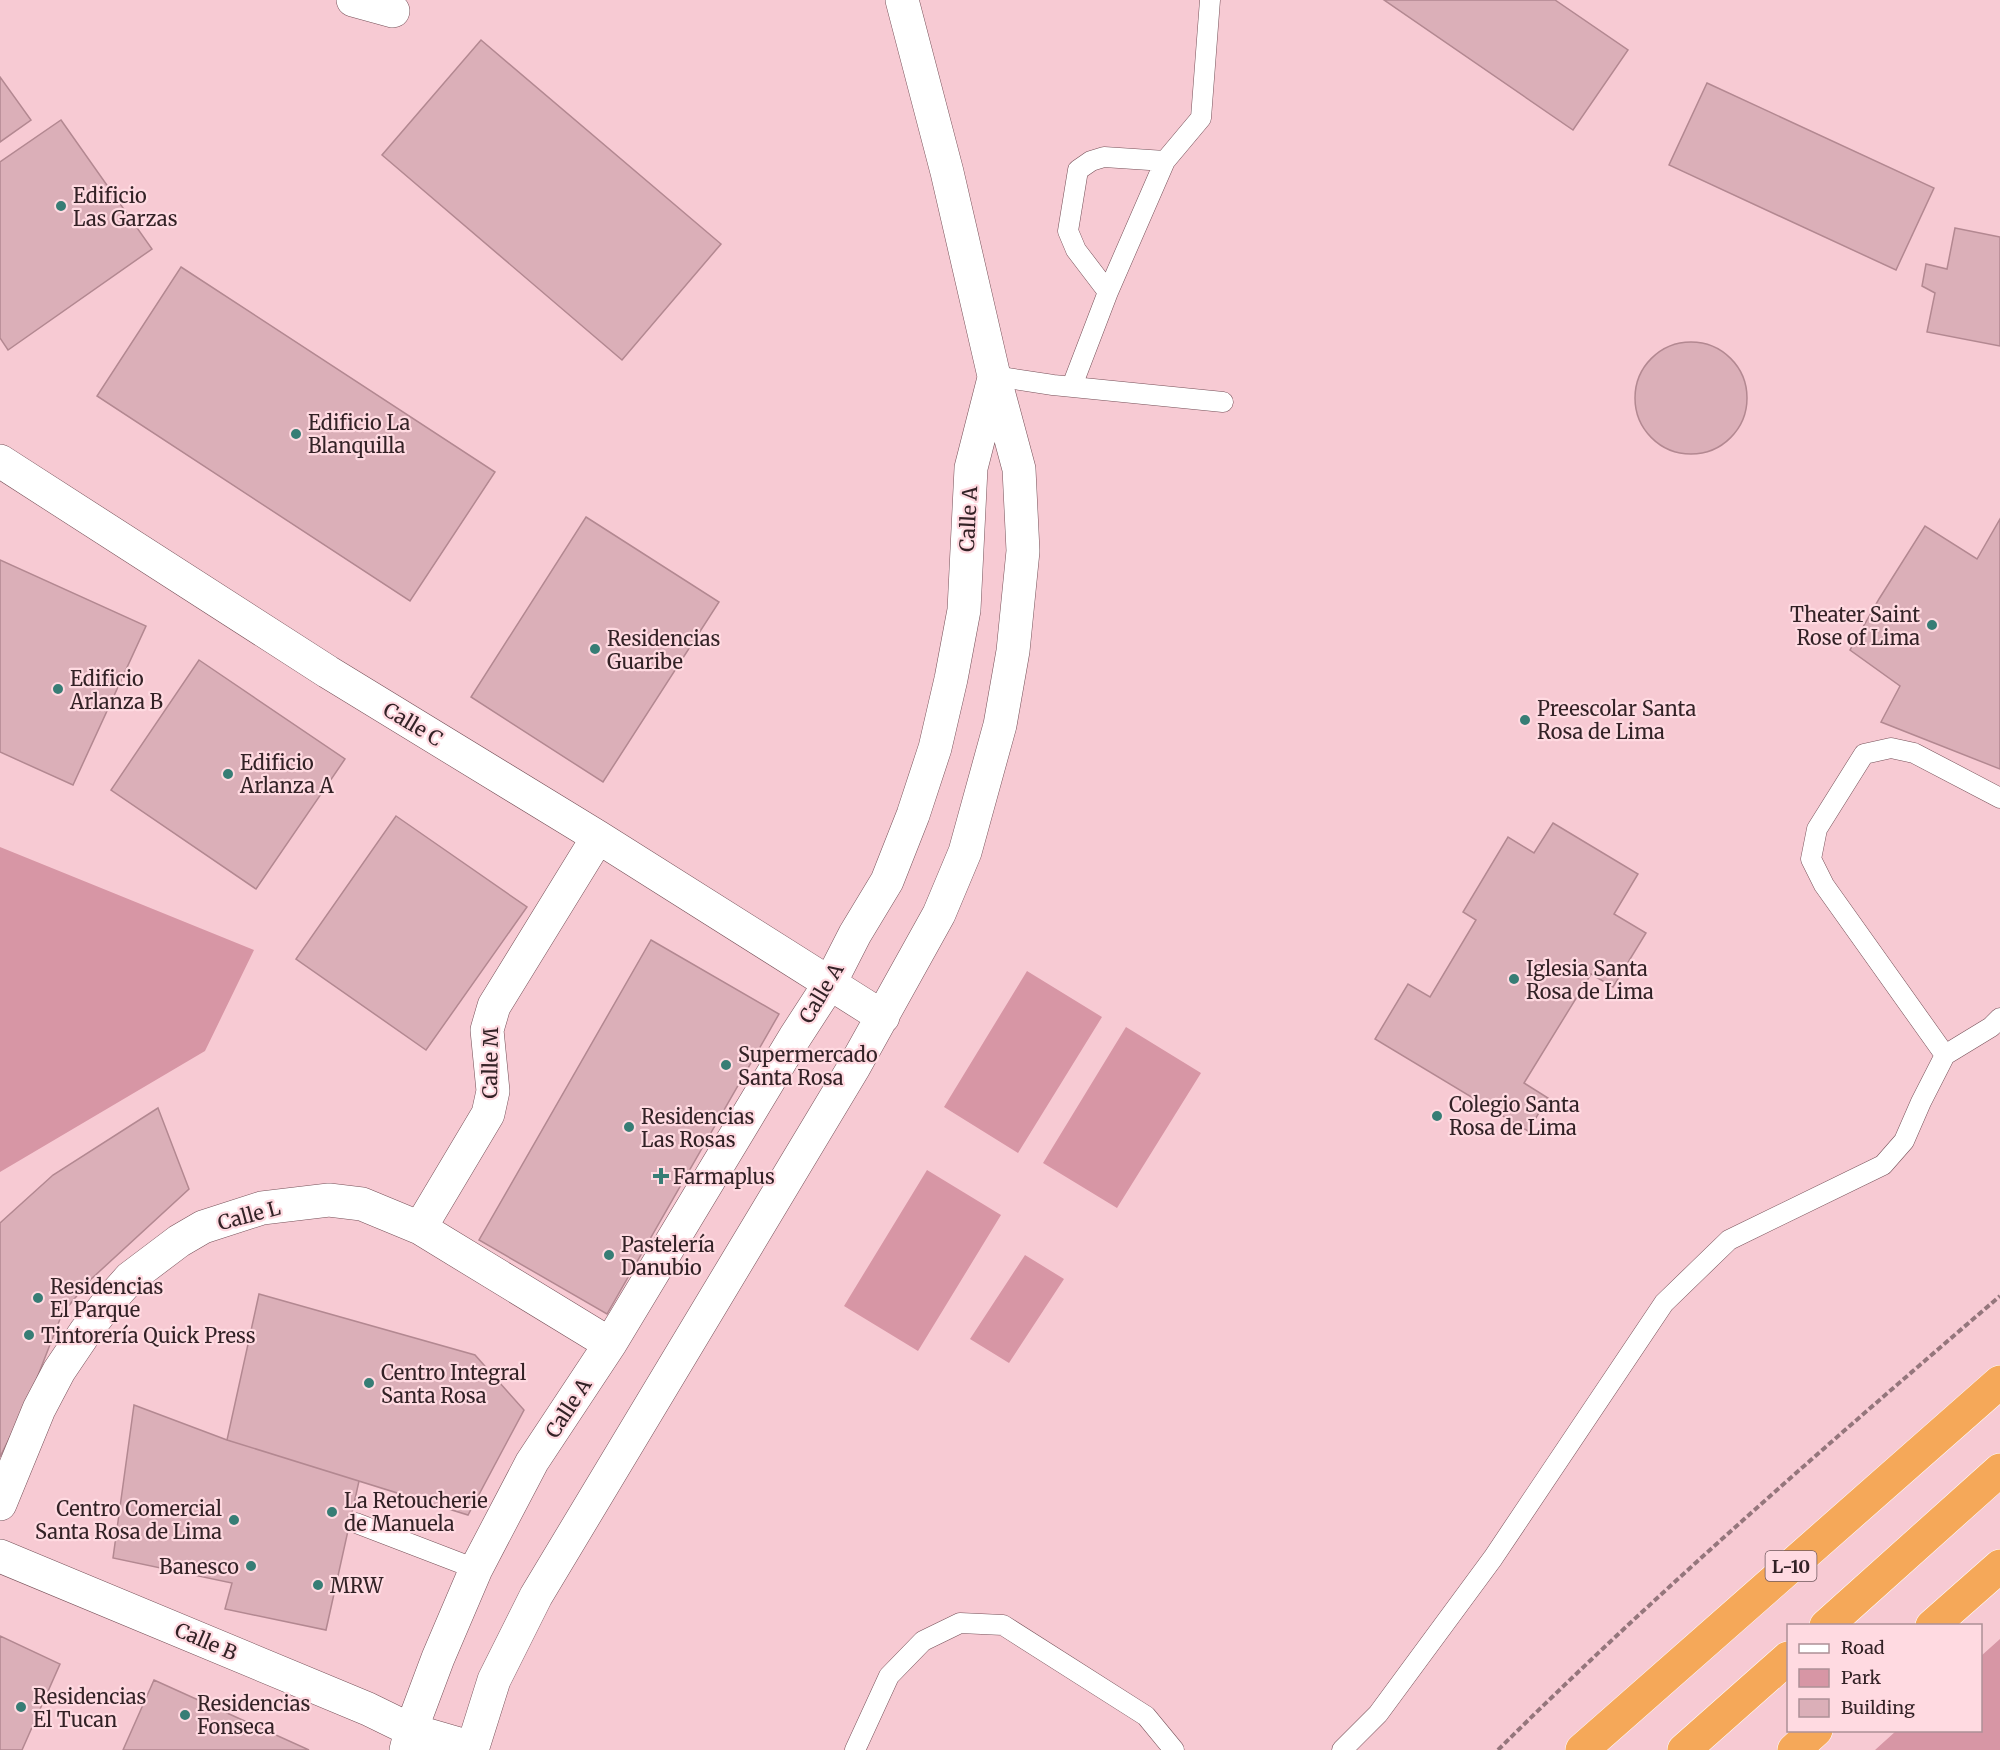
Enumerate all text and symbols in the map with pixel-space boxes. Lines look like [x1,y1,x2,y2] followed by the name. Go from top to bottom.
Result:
[73,183,177,231] place label: Edificio Las Garzas
[54,199,68,213] marker: Edificio Las Garzas
[308,410,410,458] place label: Edificio La Blanquilla
[289,427,303,441] marker: Edificio La Blanquilla
[954,485,982,552] street label: Calle A
[1790,602,1920,650] place label: Theater Saint Rose of Lima
[1925,618,1939,632] marker: Theater Saint Rose of Lima
[607,626,720,674] place label: Residencias Guaribe
[588,642,602,656] marker: Residencias Guaribe
[69,666,163,714] place label: Edificio Arlanza B
[51,682,65,696] marker: Edificio Arlanza B
[1537,696,1697,744] place label: Preescolar Santa Rosa de Lima
[379,697,447,751] street label: Calle C
[1518,713,1532,727] marker: Preescolar Santa Rosa de Lima
[239,750,335,798] place label: Edificio Arlanza A
[221,767,235,781] marker: Edificio Arlanza A
[1526,956,1654,1004] place label: Iglesia Santa Rosa de Lima
[793,958,849,1028] street label: Calle A
[1507,972,1521,986] marker: Iglesia Santa Rosa de Lima
[477,1027,503,1099] street label: Calle M
[738,1042,878,1090] place label: Supermercado Santa Rosa
[719,1058,733,1072] marker: Supermercado Santa Rosa
[1449,1092,1580,1140] place label: Colegio Santa Rosa de Lima
[641,1104,754,1152] place label: Residencias Las Rosas
[1430,1109,1444,1123] marker: Colegio Santa Rosa de Lima
[622,1120,636,1134] marker: Residencias Las Rosas
[673,1164,775,1189] place label: Farmaplus
[654,1169,668,1183] marker: Farmaplus
[215,1194,284,1235] street label: Calle L
[621,1232,715,1280] place label: Pastelería Danubio
[602,1248,616,1262] marker: Pastelería Danubio
[50,1274,163,1322] place label: Residencias El Parque
[31,1291,45,1305] marker: Residencias El Parque
[41,1323,256,1348] place label: Tintorería Quick Press
[22,1328,36,1342] marker: Tintorería Quick Press
[381,1360,526,1408] place label: Centro Integral Santa Rosa
[540,1373,597,1442] street label: Calle A
[362,1376,376,1390] marker: Centro Integral Santa Rosa
[344,1488,488,1536] place label: La Retoucherie de Manuela
[35,1496,222,1544] place label: Centro Comercial Santa Rosa de Lima
[325,1505,339,1519] marker: La Retoucherie de Manuela
[227,1513,241,1527] marker: Centro Comercial Santa Rosa de Lima
[1766,1551,1816,1581] road number: L-10
[159,1554,239,1579] place label: Banesco
[244,1559,258,1573] marker: Banesco
[330,1573,384,1598] place label: MRW
[311,1578,325,1592] marker: MRW
[171,1617,241,1665] street label: Calle B
[1787,1624,1982,1732] legend
[1841,1636,1885,1659] text: Road
[1841,1666,1882,1689] text: Park
[33,1684,146,1732] place label: Residencias El Tucan
[197,1691,310,1739] place label: Residencias Fonseca
[1841,1696,1915,1719] text: Building
[14,1700,28,1714] marker: Residencias El Tucan
[178,1708,192,1722] marker: Residencias Fonseca

